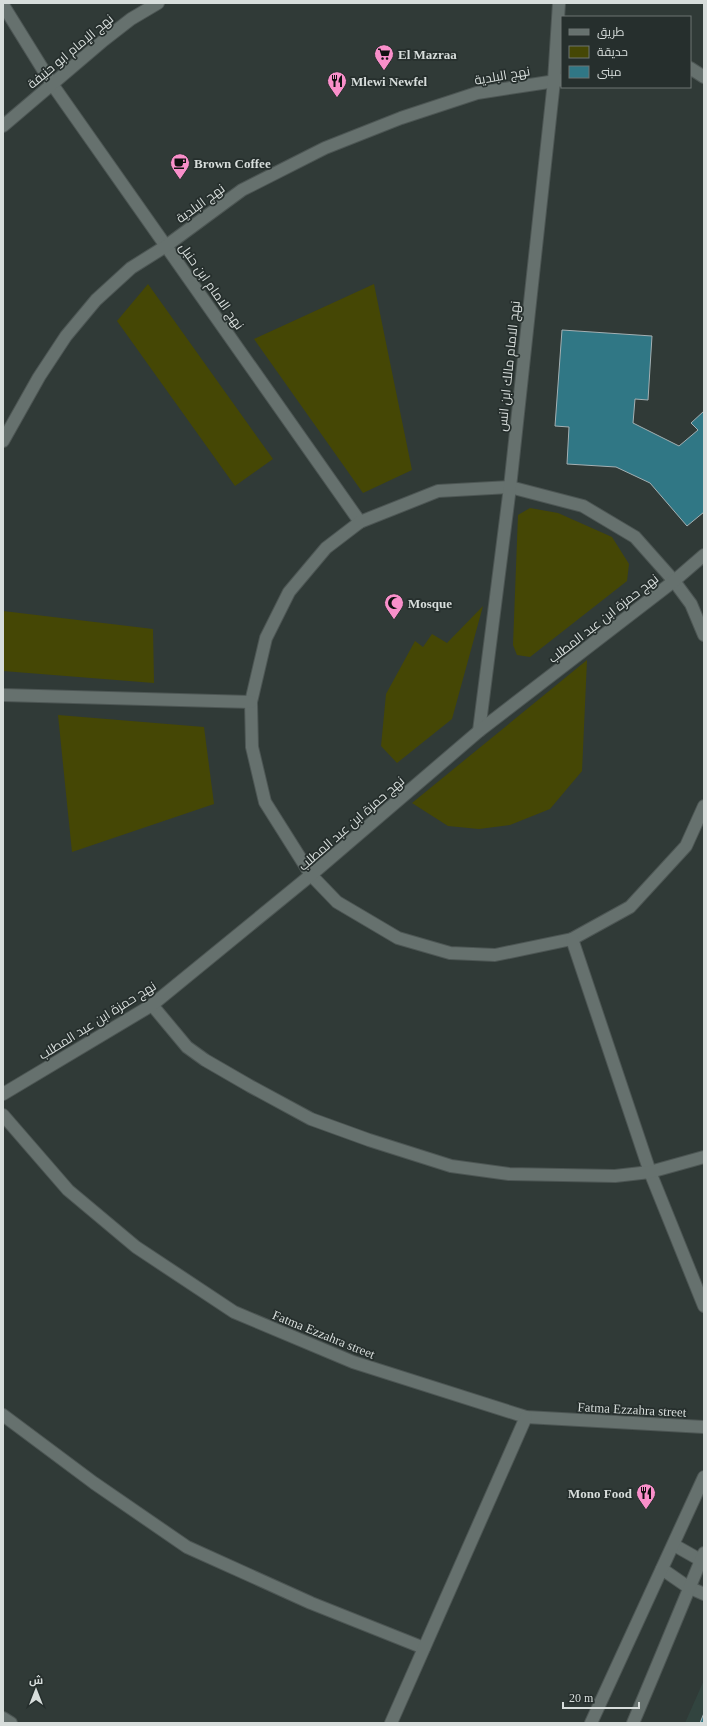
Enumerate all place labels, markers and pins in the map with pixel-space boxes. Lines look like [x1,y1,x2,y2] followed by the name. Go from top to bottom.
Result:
[373,43,395,71] supermarket icon: El Mazraa
[398,47,457,62] place label: El Mazraa
[326,70,348,98] restaurant icon: Mlewi Newfel
[351,74,428,89] place label: Mlewi Newfel
[169,152,191,180] cafe icon: Brown Coffee
[194,156,271,171] place label: Brown Coffee
[383,592,405,620] mosque icon: Mosque
[408,596,452,611] place label: Mosque
[635,1482,657,1510] restaurant icon: Mono Food
[568,1486,633,1501] place label: Mono Food

